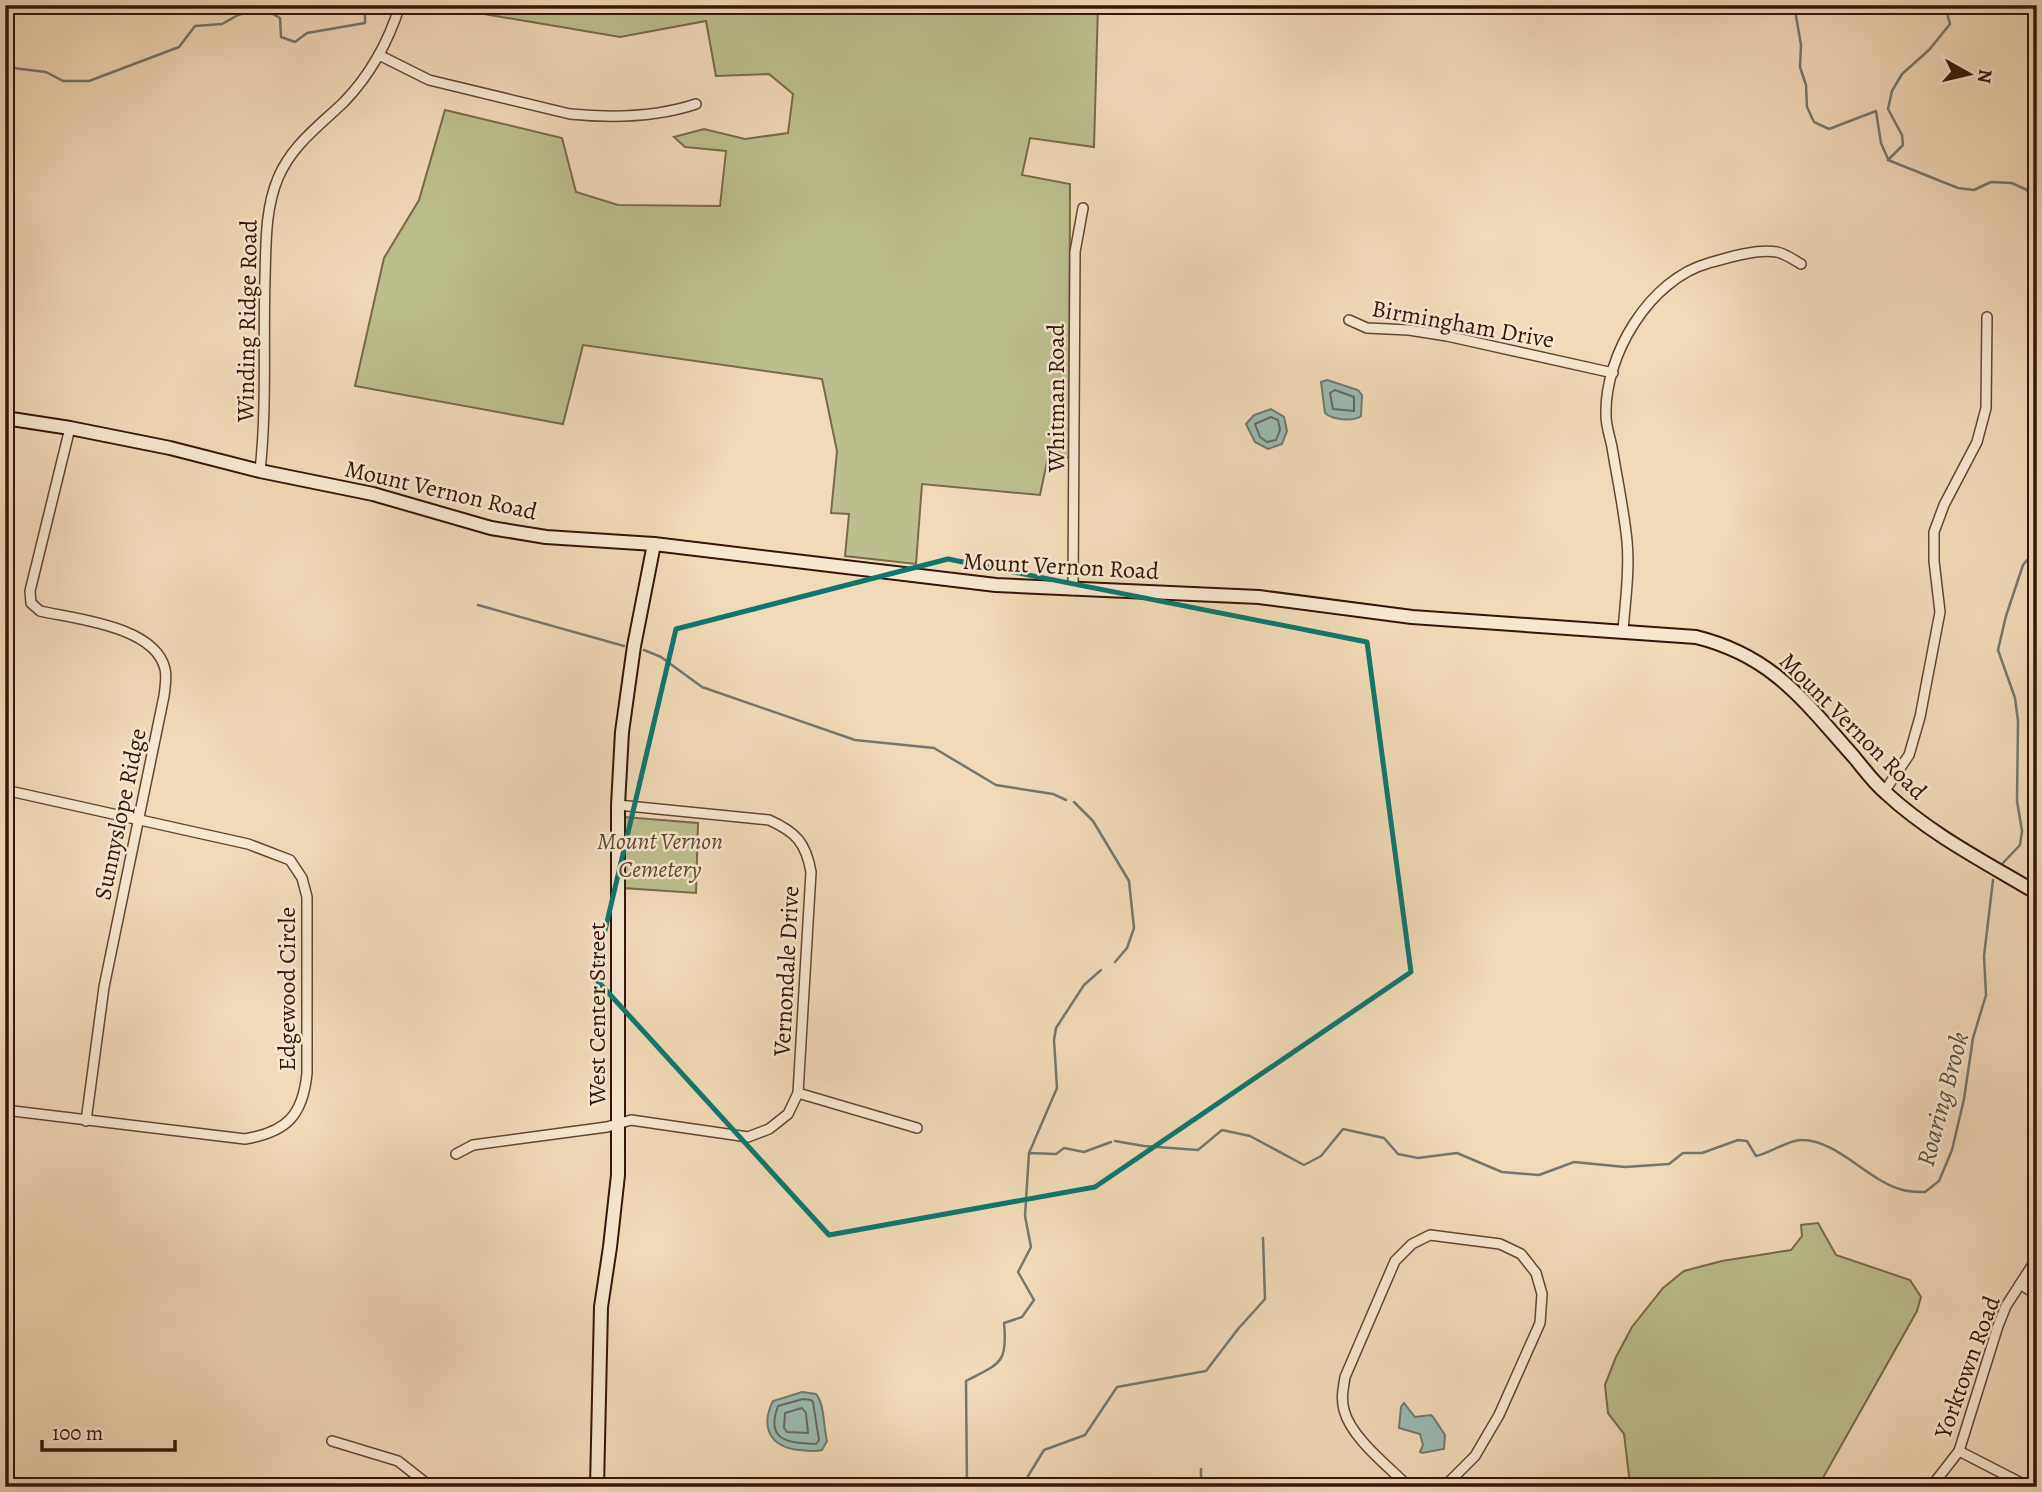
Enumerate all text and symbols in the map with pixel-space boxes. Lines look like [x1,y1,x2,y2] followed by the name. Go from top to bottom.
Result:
[1934,38,2004,108] north arrow
[1971,68,1999,85] text: N
[229,219,265,424] street label: Winding Ridge Road
[1369,292,1557,356] street label: Birmingham Drive
[1040,324,1072,473] street label: Whitman Road
[342,452,540,528] street label: Mount Vernon Road
[962,545,1160,587] street label: Mount Vernon Road
[1772,645,1934,807] street label: Mount Vernon Road
[86,725,154,903] street label: Sunnyslope Ridge
[597,825,723,885] park label: Mount Vernon Cemetery
[766,885,806,1058] street label: Vernondale Drive
[271,907,303,1071] street label: Edgewood Circle
[581,922,613,1107] street label: West Center Street
[1908,1028,1977,1170] water label: Roaring Brook
[1926,1291,2008,1444] street label: Yorktown Road
[42,1408,175,1452] scale bar
[52,1419,103,1447] text: 100 m

